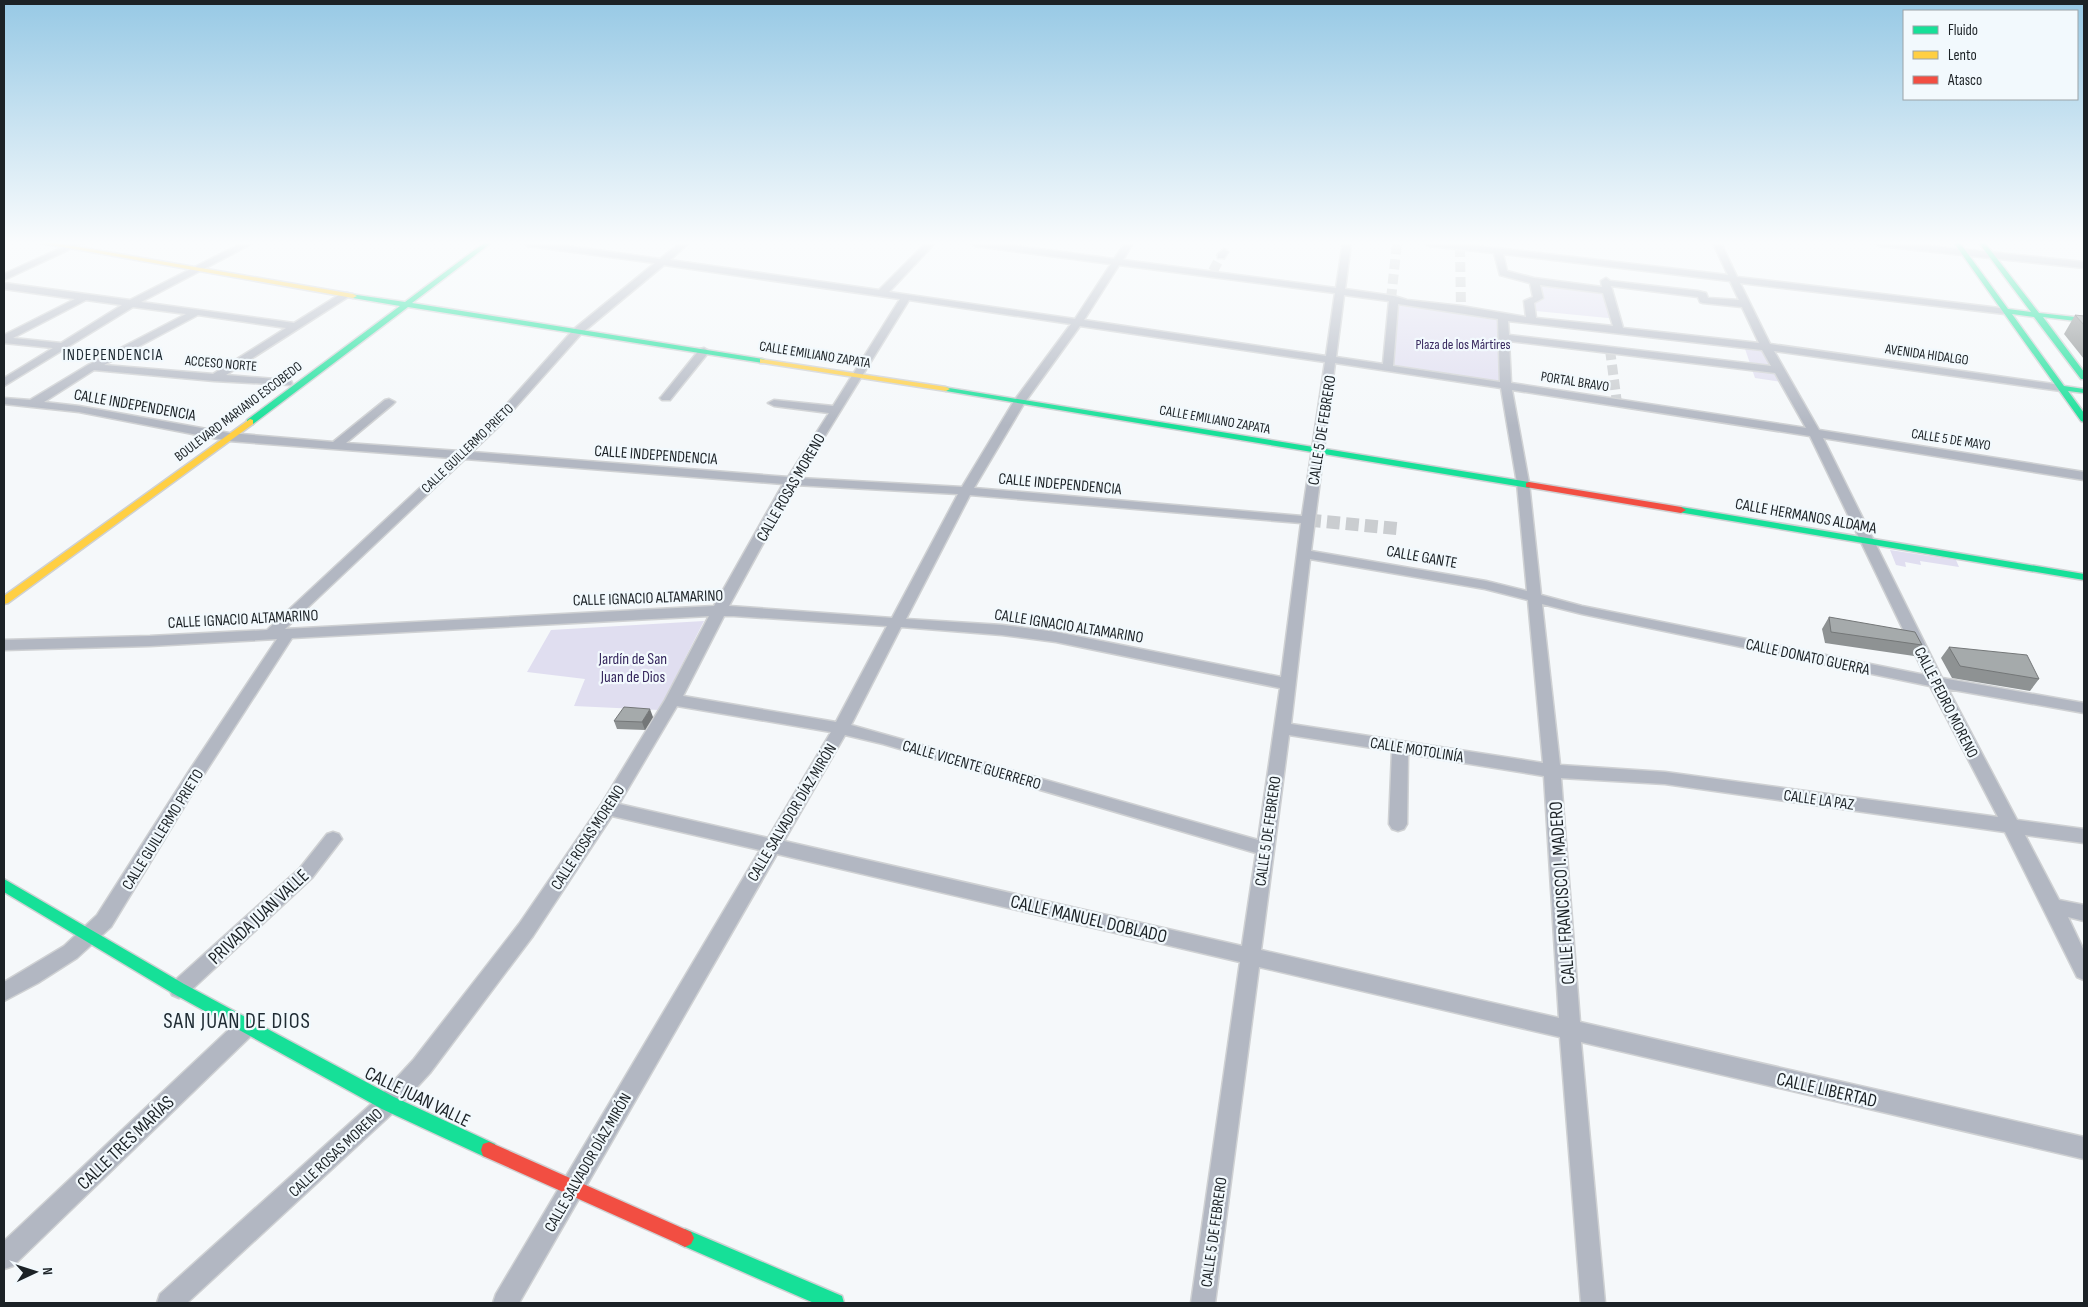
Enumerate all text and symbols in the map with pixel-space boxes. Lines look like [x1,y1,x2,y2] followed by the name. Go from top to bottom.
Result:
[1903,10,2078,100] legend
[1948,21,1978,40] text: Fluido
[1948,46,1977,65] text: Lento
[1947,71,1982,90] text: Atasco
[1415,336,1511,353] park label: Plaza de los Mártires
[758,337,873,372] street label: CALLE EMILIANO ZAPATA
[1883,340,1970,369] street label: AVENIDA HIDALGO
[63,346,163,365] district label: INDEPENDENCIA
[183,352,258,375] street label: ACCESO NORTE
[171,358,306,465] street label: BOULEVARD MARIANO ESCOBEDO
[1540,368,1610,395] street label: PORTAL BRAVO
[1304,374,1341,486] street label: CALLE 5 DE FEBRERO
[72,385,197,426] street label: CALLE INDEPENDENCIA
[418,400,517,497] street label: CALLE GUILLERMO PRIETO
[1158,401,1273,438] street label: CALLE EMILIANO ZAPATA
[1910,425,1992,454] street label: CALLE 5 DE MAYO
[753,430,830,545] street label: CALLE ROSAS MORENO
[594,442,718,469] street label: CALLE INDEPENDENCIA
[998,470,1122,499] street label: CALLE INDEPENDENCIA
[1734,495,1878,538] street label: CALLE HERMANOS ALDAMA
[1385,542,1459,573] street label: CALLE GANTE
[572,586,724,611] street label: CALLE IGNACIO ALTAMARINO
[993,605,1145,648] street label: CALLE IGNACIO ALTAMARINO
[167,606,319,633] street label: CALLE IGNACIO ALTAMARINO
[1744,635,1872,680] street label: CALLE DONATO GUERRA
[1910,644,1982,761] street label: CALLE PEDRO MORENO
[598,650,667,687] park label: Jardín de San Juan de Dios
[1369,734,1465,767] street label: CALLE MOTOLINÍA
[900,737,1043,794] street label: CALLE VICENTE GUERRERO
[744,741,841,885] street label: CALLE SALVADOR DÍAZ MIRÓN
[118,766,208,894] street label: CALLE GUILLERMO PRIETO
[1251,775,1286,887] street label: CALLE 5 DE FEBRERO
[547,782,629,894] street label: CALLE ROSAS MORENO
[1782,786,1856,815] street label: CALLE LA PAZ
[1545,800,1580,985] street label: CALLE FRANCISCO I. MADERO
[204,865,314,970] street label: PRIVADA JUAN VALLE
[1008,890,1169,949] street label: CALLE MANUEL DOBLADO
[163,1008,311,1035] district label: SAN JUAN DE DIOS
[361,1062,474,1133] street label: CALLE JUAN VALLE
[1774,1068,1879,1113] street label: CALLE LIBERTAD
[541,1090,636,1236] street label: CALLE SALVADOR DÍAZ MIRÓN
[73,1091,179,1195] street label: CALLE TRES MARÍAS
[285,1105,387,1201] street label: CALLE ROSAS MORENO
[1197,1176,1232,1288] street label: CALLE 5 DE FEBRERO
[10,1247,60,1297] north arrow
[39,1267,56,1275] text: N

